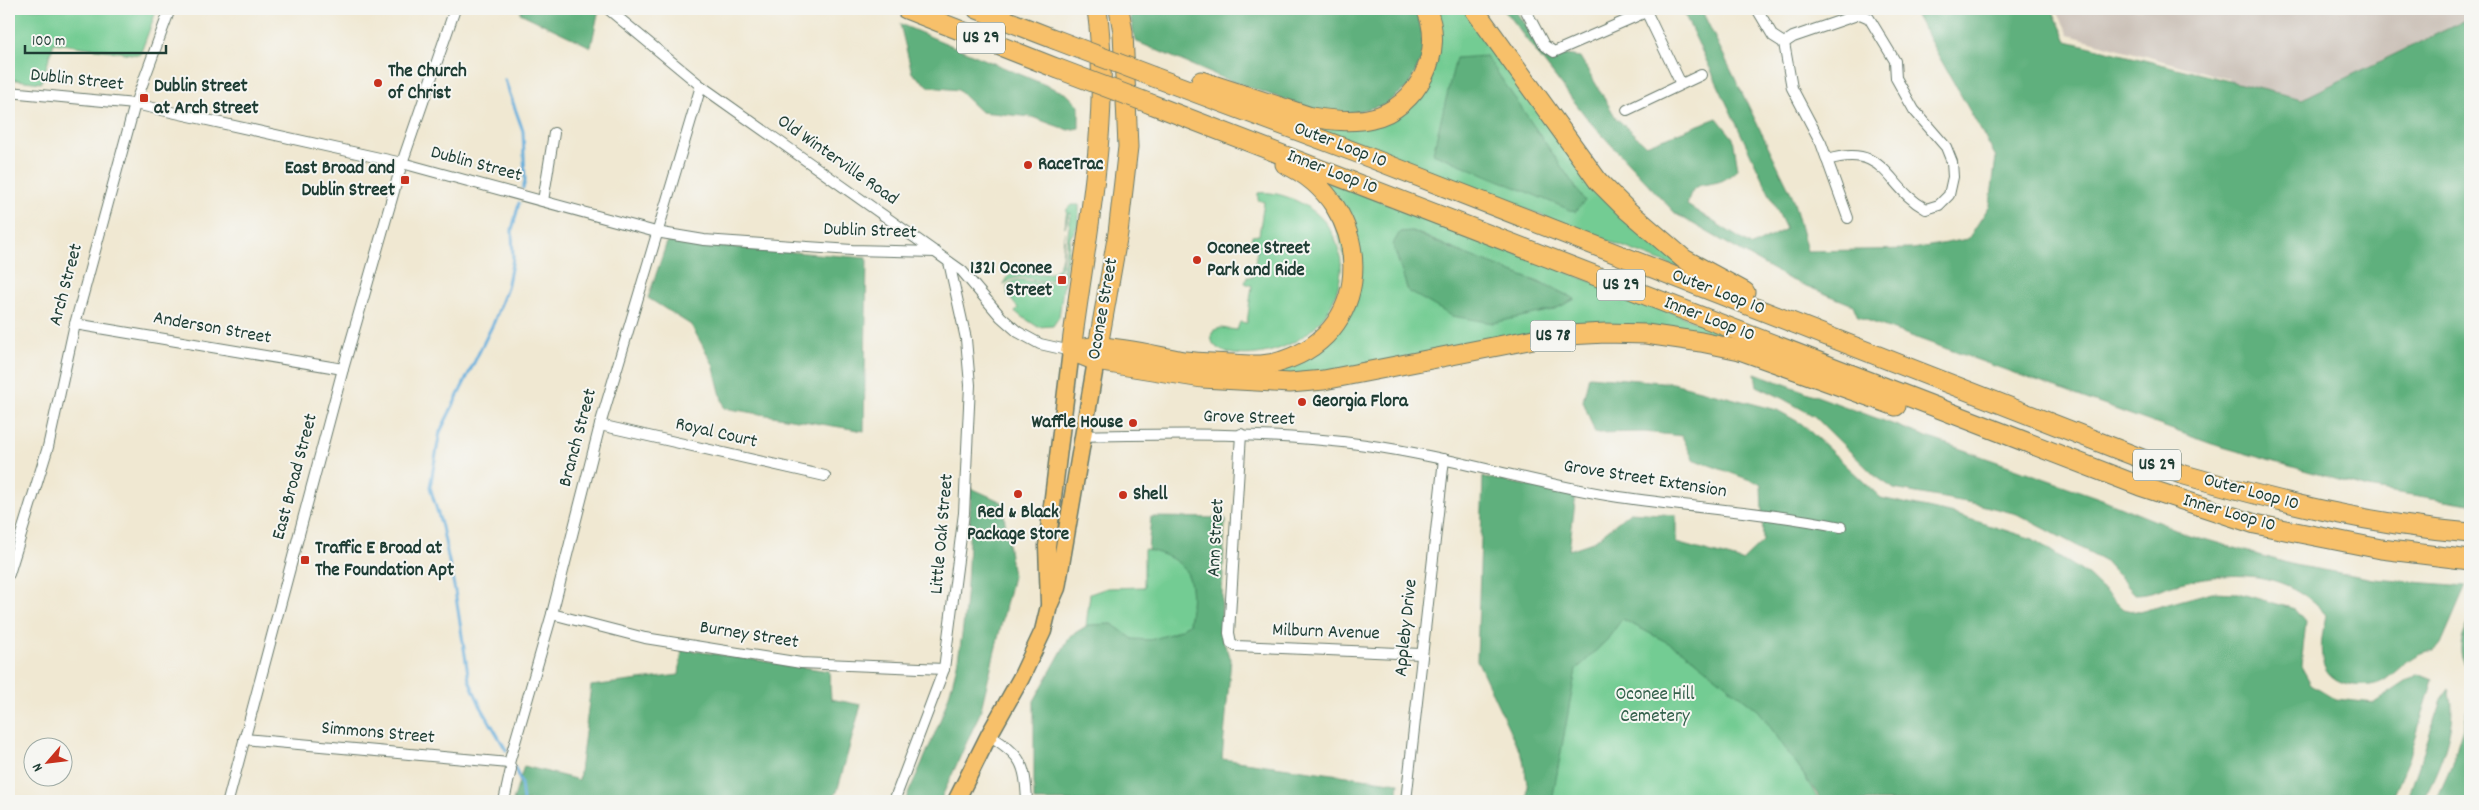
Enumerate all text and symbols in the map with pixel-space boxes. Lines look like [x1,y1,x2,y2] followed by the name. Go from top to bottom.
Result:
[25,22,166,54] scale bar
[957,22,1005,54] road number: US 29
[32,31,65,53] text: 100 m
[388,59,467,108] place label: The Church of Christ
[29,63,125,99] street label: Dublin Street
[154,74,259,123] place label: Dublin Street at Arch Street
[372,77,384,89] marker: The Church of Christ
[138,92,150,104] marker: Dublin Street at Arch Street
[771,109,903,213] street label: Old Winterville Road
[1289,116,1391,176] street label: Outer Loop 10
[427,140,525,190] street label: Dublin Street
[1283,143,1381,203] street label: Inner Loop 10
[1038,152,1104,179] place label: RaceTrac
[285,156,395,205] place label: East Broad and Dublin Street
[1022,159,1034,171] marker: RaceTrac
[399,174,411,186] marker: East Broad and Dublin Street
[823,217,917,247] street label: Dublin Street
[1207,236,1310,285] place label: Oconee Street Park and Ride
[43,241,91,329] street label: Arch Street
[1191,254,1203,266] marker: Oconee Street Park and Ride
[970,256,1052,305] place label: 1321 Oconee Street
[1082,256,1126,362] street label: Oconee Street
[1667,263,1769,323] street label: Outer Loop 10
[1597,270,1645,300] road number: US 29
[1056,274,1068,286] marker: 1321 Oconee Street
[1660,290,1758,350] street label: Inner Loop 10
[151,305,273,353] street label: Anderson Street
[1530,321,1576,352] road number: US 78
[553,386,605,490] street label: Branch Street
[1312,389,1409,416] place label: Georgia Flora
[1296,396,1308,408] marker: Georgia Flora
[1203,404,1295,434] street label: Grove Street
[1031,410,1123,437] place label: Waffle House
[266,411,326,543] street label: East Broad Street
[672,411,760,457] street label: Royal Court
[1127,417,1139,429] marker: Waffle House
[2133,450,2181,480] road number: US 29
[1562,454,1728,506] street label: Grove Street Extension
[2200,467,2302,519] street label: Outer Loop 10
[924,473,962,595] street label: Little Oak Street
[1133,482,1168,509] place label: Shell
[1012,488,1024,500] marker: Red & Black Package Store
[2179,488,2279,540] street label: Inner Loop 10
[1117,489,1129,501] marker: Shell
[1201,498,1233,578] street label: Ann Street
[967,500,1069,549] place label: Red & Black Package Store
[315,536,454,585] place label: Traffic E Broad at The Foundation Apt
[299,554,311,566] marker: Traffic E Broad at The Foundation Apt
[1388,578,1426,678] street label: Appleby Drive
[698,615,800,657] street label: Burney Street
[1272,618,1380,648] street label: Milburn Avenue
[1615,682,1695,731] park label: Oconee Hill Cemetery
[320,716,436,752] street label: Simmons Street
[22,738,72,788] north arrow
[28,759,49,775] text: N

